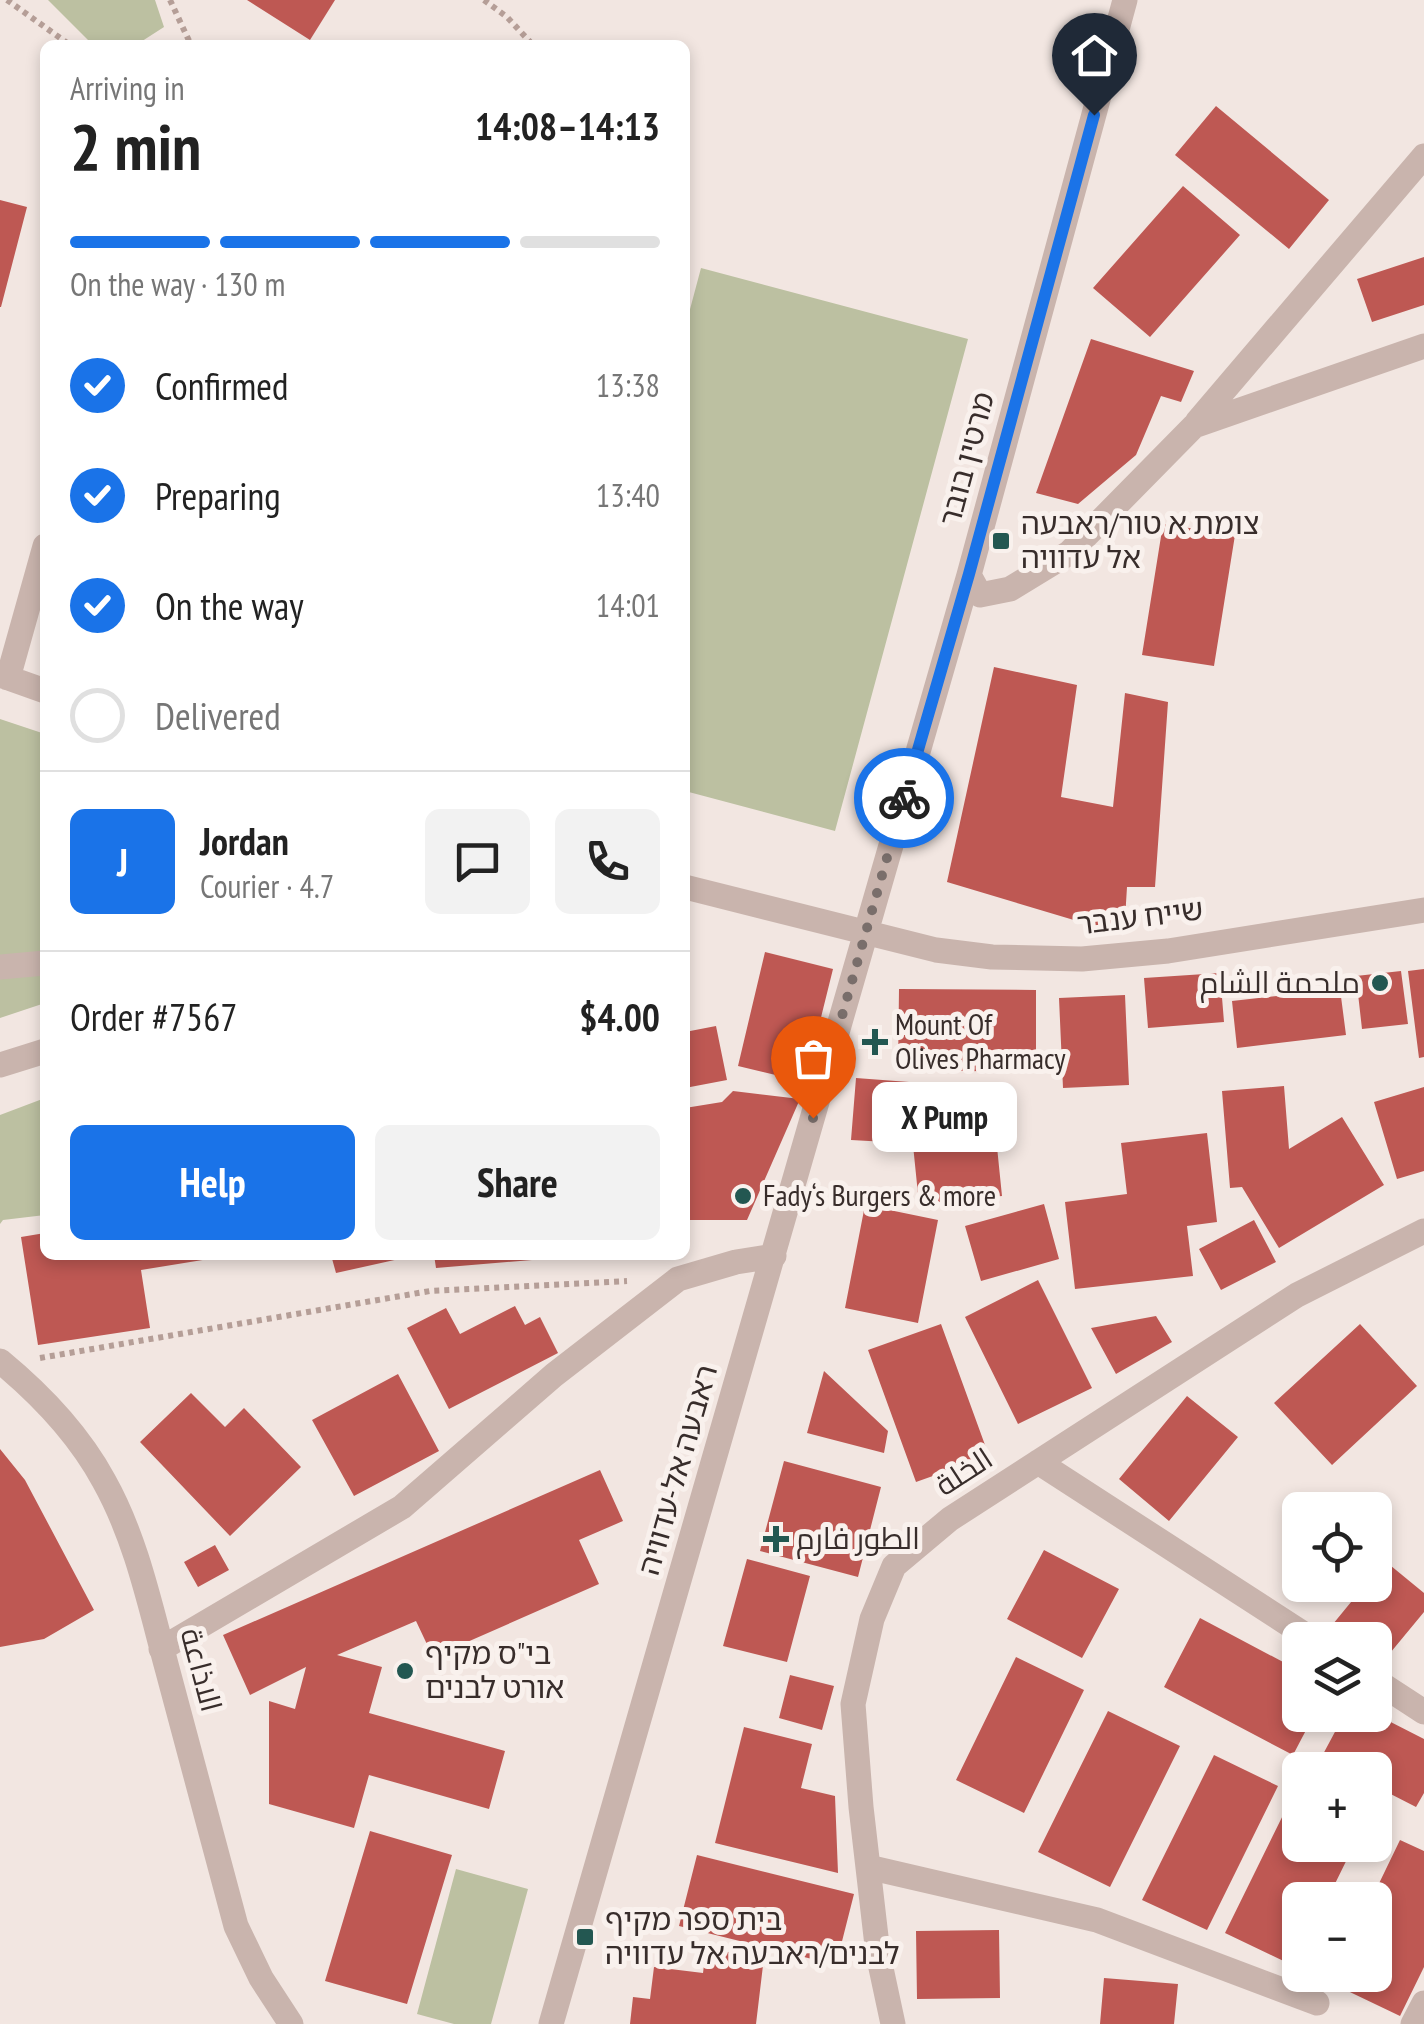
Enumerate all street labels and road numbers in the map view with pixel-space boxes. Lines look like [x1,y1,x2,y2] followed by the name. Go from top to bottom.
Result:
[929,387,1002,530] street label: מרטין בובר
[1074,888,1205,943] street label: שייח ענבר
[628,1360,725,1579] street label: ראבעה אל-עדוויה
[927,1438,999,1504] street label: الخلة
[173,1623,232,1716] street label: الاذاعة

